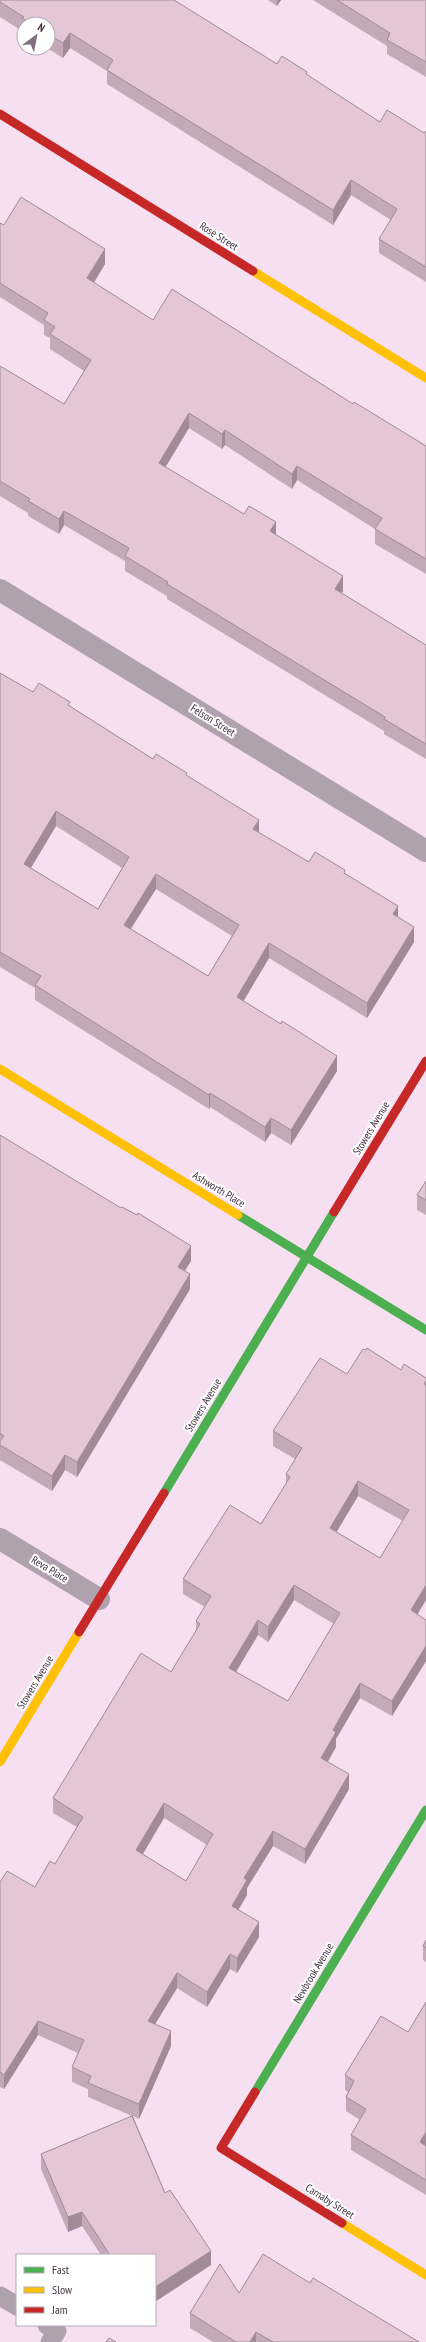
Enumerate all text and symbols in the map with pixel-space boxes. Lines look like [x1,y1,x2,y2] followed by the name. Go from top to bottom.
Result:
[16,16,56,56] north arrow
[35,20,48,35] text: N
[197,219,241,253] street label: Rose Street
[188,701,238,739] street label: Felson Street
[350,1098,393,1157] street label: Stowers Avenue
[190,1168,248,1210] street label: Ashworth Place
[182,1375,225,1434] street label: Stowers Avenue
[29,1553,71,1586] street label: Reva Place
[14,1652,57,1711] street label: Stowers Avenue
[289,1940,337,2006] street label: Newbrook Avenue
[303,2180,357,2222] street label: Carnaby Street
[16,2254,156,2326] legend
[52,2262,70,2277] text: Fast
[52,2282,73,2297] text: Slow
[51,2302,68,2317] text: Jam

